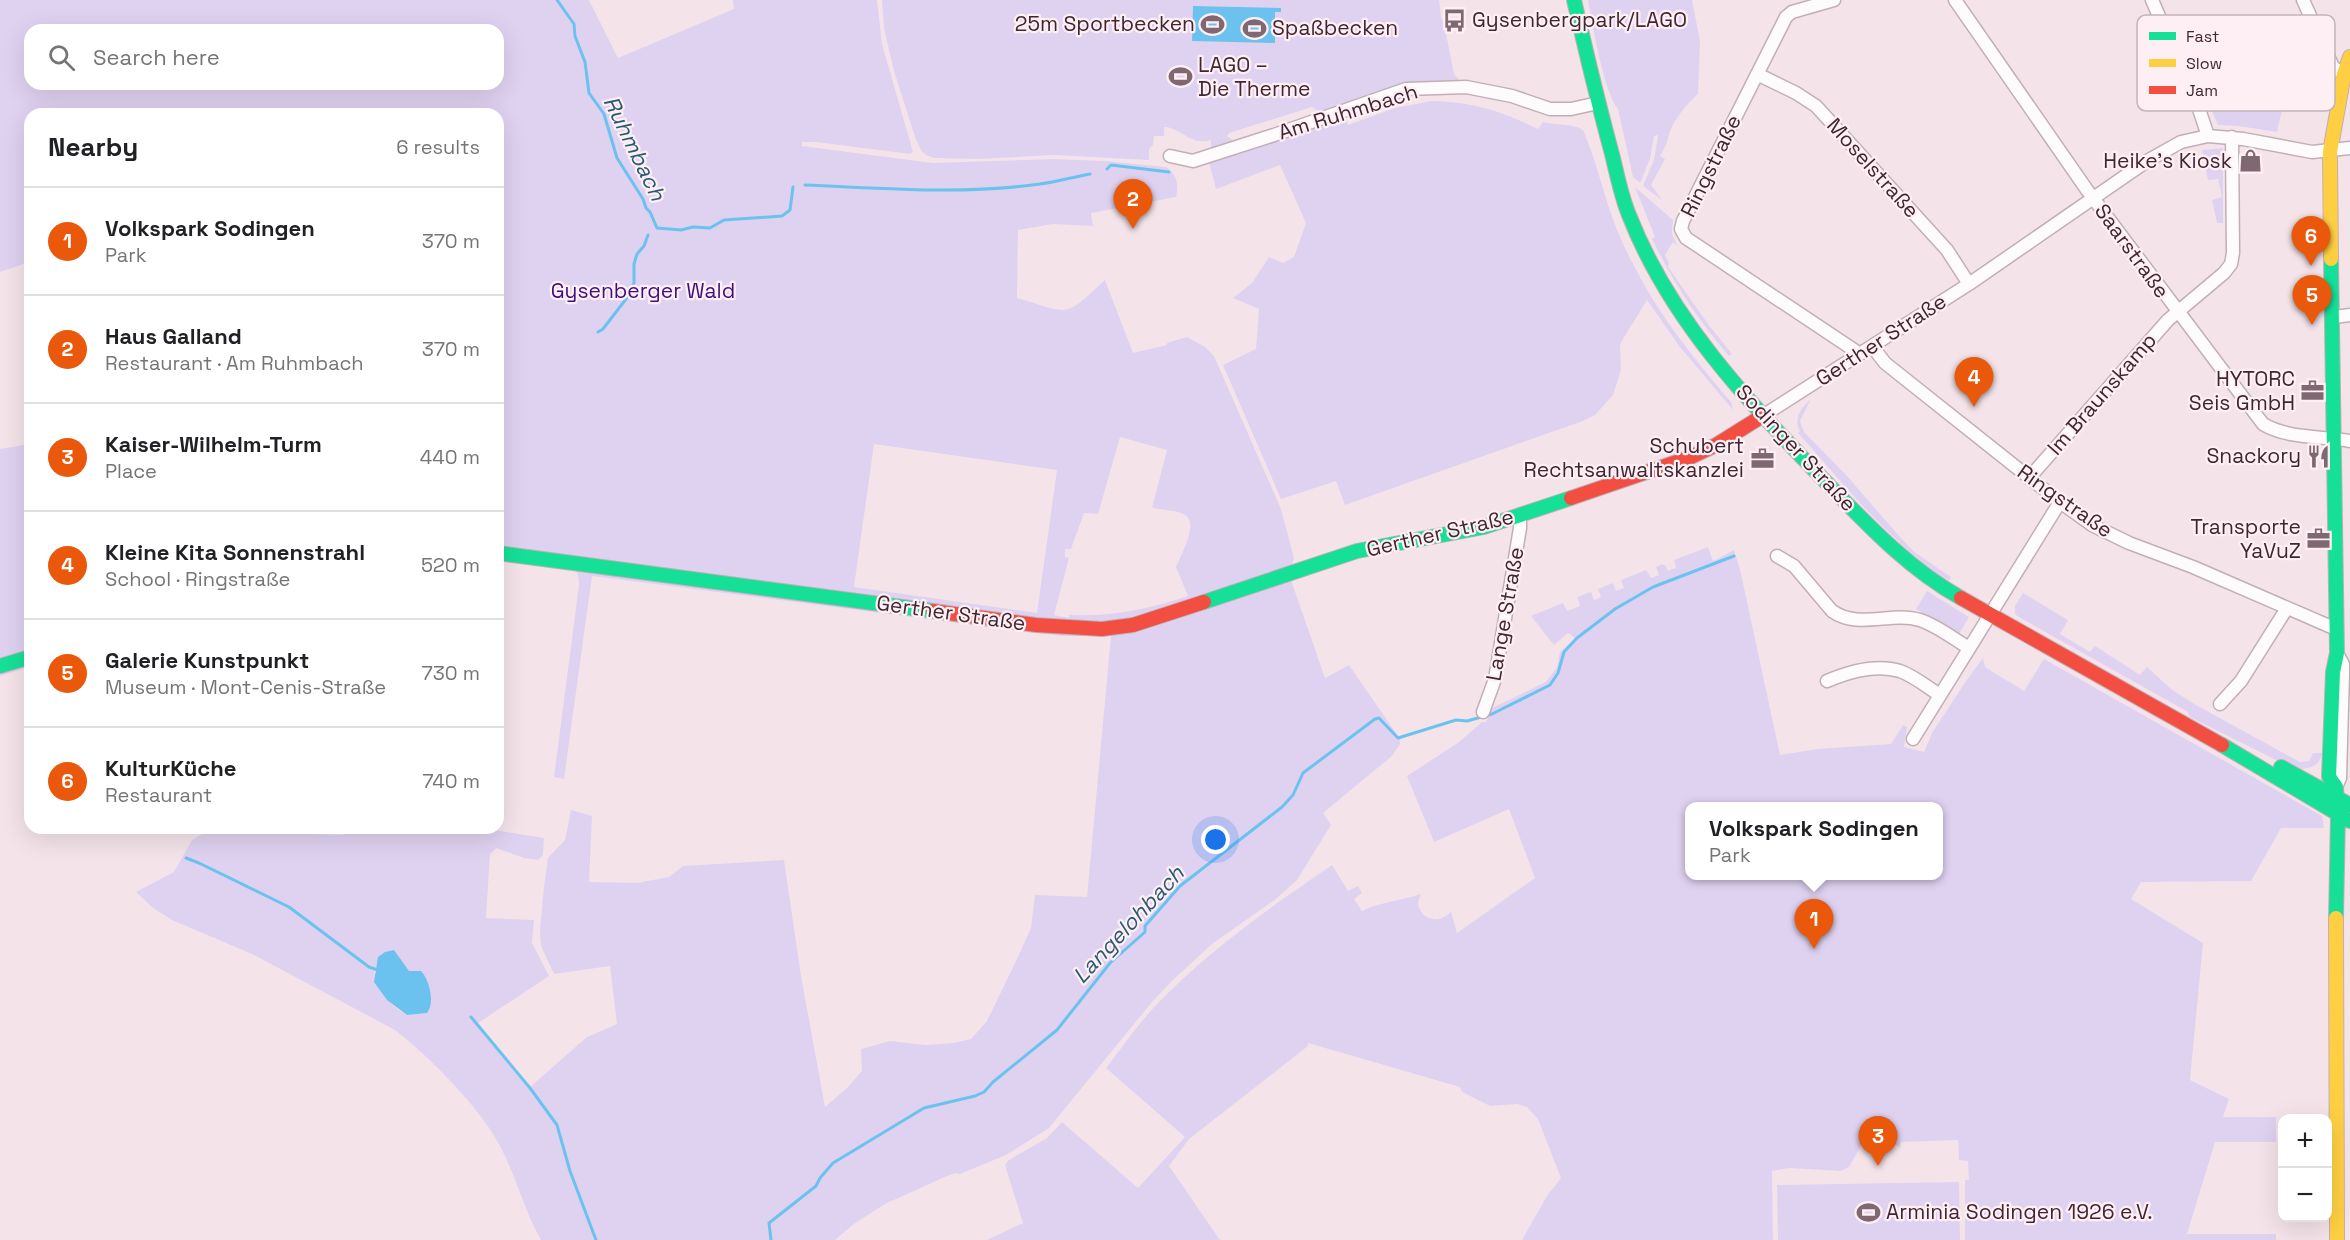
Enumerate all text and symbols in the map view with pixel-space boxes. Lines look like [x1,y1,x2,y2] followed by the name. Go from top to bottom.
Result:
[1472,6,1687,33] place label: Gysenbergpark/LAGO
[1441,7,1467,33] bus stop icon: Gysenbergpark/LAGO
[1015,10,1195,37] place label: 25m Sportbecken
[1200,11,1226,37] sports icon: 25m Sportbecken
[1272,14,1398,41] place label: Spaßbecken
[1241,15,1267,41] sports icon: Spaßbecken
[2137,15,2335,111] legend
[24,24,504,90] search box
[2186,26,2219,47] text: Fast
[45,41,78,74] icon: search
[93,43,220,71] text: Search here
[1198,51,1310,102] place label: LAGO – Die Therme
[2186,53,2222,74] text: Slow
[1167,64,1193,90] sports icon: LAGO – Die Therme
[1275,77,1421,146] street label: Am Ruhmbach
[2186,80,2218,101] text: Jam
[598,91,673,205] water label: Ruhmbach
[1674,110,1747,221] street label: Ringstraße
[1821,112,1925,223] street label: Moselstraße
[48,130,138,164] text: Nearby
[396,134,480,160] text: 6 results
[2103,147,2232,174] place label: Heike's Kiosk
[2237,148,2263,174] shop icon: Heike's Kiosk
[1114,180,1152,229] pin: 2
[2089,198,2176,303] street label: Saarstraße
[105,214,315,242] text: Volkspark Sodingen
[2292,216,2330,266] pin: 6
[63,228,72,254] text: 1
[422,228,480,254] text: 370 m
[105,242,147,268] text: Park
[2292,276,2332,325] pin: 5
[551,277,735,304] park label: Gysenberger Wald
[1810,287,1951,392] street label: Gerther Straße
[105,322,242,350] text: Haus Galland
[2041,327,2162,460] street label: Im Braunskamp
[62,336,73,362] text: 2
[422,336,480,362] text: 370 m
[105,350,364,376] text: Restaurant · Am Ruhmbach
[1954,358,1994,407] pin: 4
[2189,365,2295,416] place label: HYTORC Seis GmbH
[1730,378,1862,517] street label: Sodinger Straße
[2300,378,2326,404] office icon: HYTORC Seis GmbH
[105,430,322,458] text: Kaiser-Wilhelm-Turm
[1523,432,1744,483] place label: Schubert Rechtsanwaltskanzlei
[2206,442,2301,469] place label: Snackory
[2306,443,2332,469] restaurant icon: Snackory
[61,444,74,470] text: 3
[420,444,480,470] text: 440 m
[1749,445,1775,471] office icon: Schubert Rechtsanwaltskanzlei
[105,458,157,484] text: Place
[2012,458,2118,543] street label: Ringstraße
[1364,502,1516,563] street label: Gerther Straße
[2191,513,2301,564] place label: Transporte YaVuZ
[2306,526,2332,552] office icon: Transporte YaVuZ
[105,538,365,566] text: Kleine Kita Sonnenstrahl
[1479,545,1530,683] street label: Lange Straße
[61,552,74,578] text: 4
[421,552,480,578] text: 520 m
[105,566,290,592] text: School · Ringstraße
[875,589,1027,636] street label: Gerther Straße
[105,646,309,674] text: Galerie Kunstpunkt
[62,660,74,686] text: 5
[421,660,480,686] text: 730 m
[105,674,386,700] text: Museum · Mont-Cenis-Straße
[105,754,236,782] text: KulturKüche
[61,768,74,794] text: 6
[422,768,480,794] text: 740 m
[105,782,212,808] text: Restaurant
[1685,802,1943,880] popup
[1709,814,1919,842] text: Volkspark Sodingen
[1201,825,1230,854] your location
[1709,842,1751,868] text: Park
[1066,859,1190,989] water label: Langelohbach
[1794,900,1834,949] pin: 1
[2278,1114,2332,1222] map controls
[2278,1114,2332,1168] button: +
[1858,1116,1898,1166] pin: 3
[2278,1168,2332,1222] button: −
[1886,1198,2153,1225] place label: Arminia Sodingen 1926 e.V.
[1855,1199,1881,1225] sports icon: Arminia Sodingen 1926 e.V.

